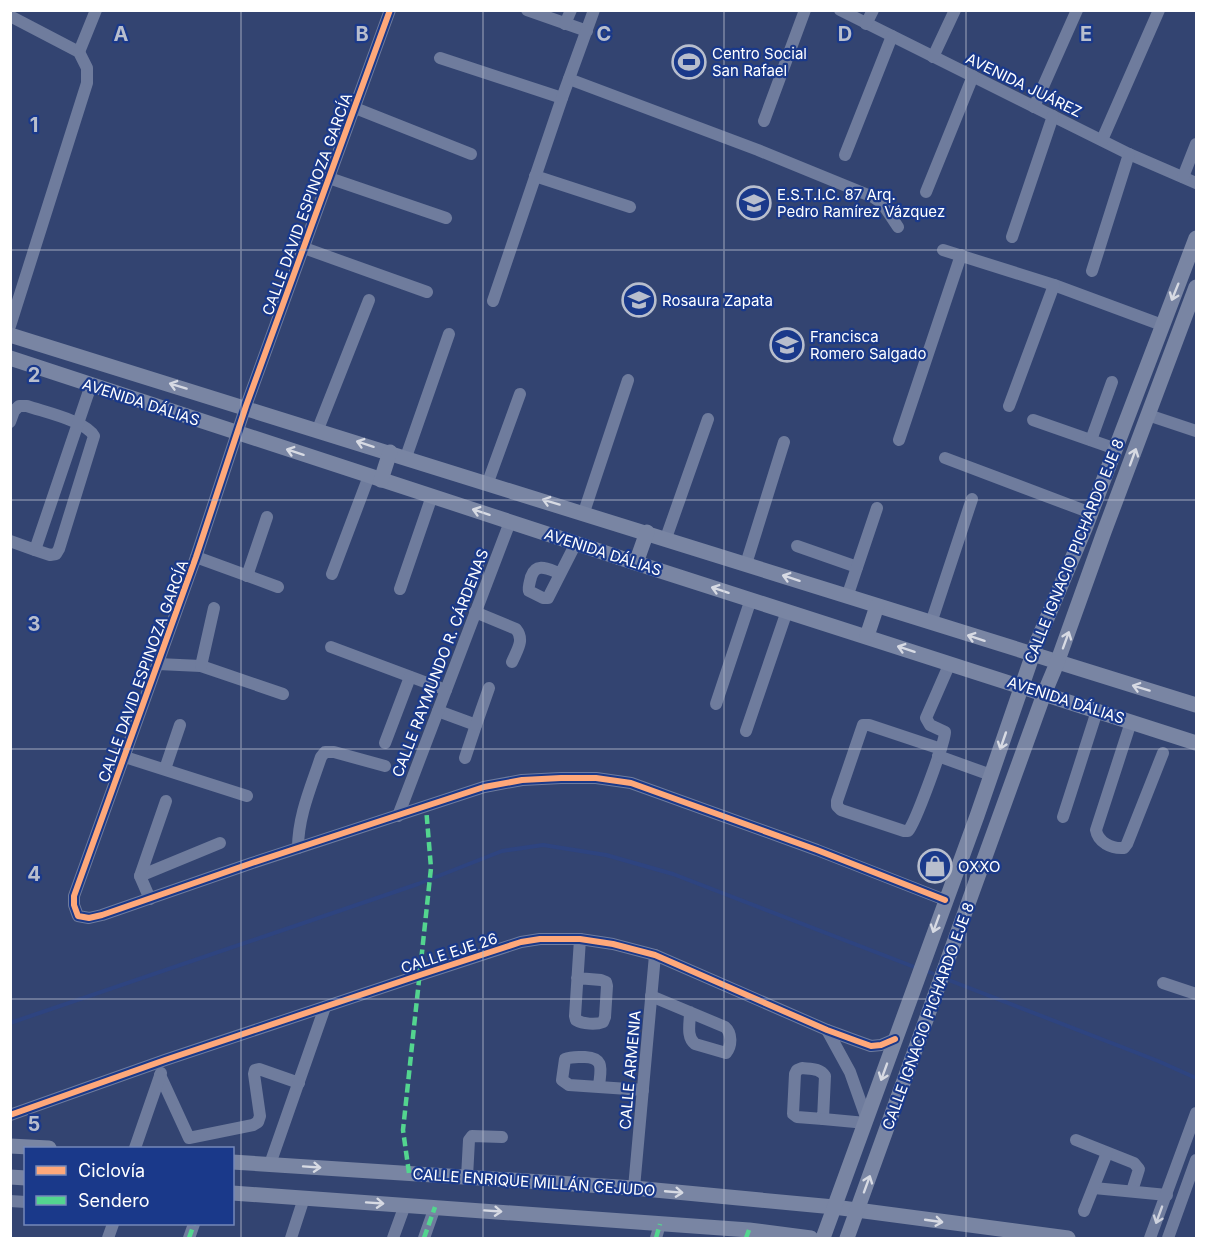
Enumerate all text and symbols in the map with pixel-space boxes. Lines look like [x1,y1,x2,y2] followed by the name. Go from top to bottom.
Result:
[114,22,129,46] text: A
[355,22,369,46] text: B
[597,22,611,46] text: C
[838,22,852,46] text: D
[1080,22,1092,46] text: E
[671,44,707,80] sports icon: Centro Social San Rafael
[712,44,807,80] place label: Centro Social San Rafael
[963,49,1085,121] street label: AVENIDA JUÁREZ
[258,90,356,318] street label: CALLE DAVID ESPINOZA GARCÍA
[30,113,38,137] text: 1
[736,185,772,221] school or university icon: E.S.T.I.C. 87 Arq. Pedro Ramírez Vázquez
[777,185,945,221] place label: E.S.T.I.C. 87 Arq. Pedro Ramírez Vázquez
[621,282,657,318] school or university icon: Rosaura Zapata
[1169,282,1180,301] one-way arrow
[662,291,773,310] place label: Rosaura Zapata
[769,327,805,363] school or university icon: Francisca Romero Salgado
[810,327,926,363] place label: Francisca Romero Salgado
[28,363,40,387] text: 2
[80,374,202,430] street label: AVENIDA DÁLIAS
[169,380,188,391] one-way arrow
[1020,436,1128,666] street label: CALLE IGNACIO PICHARDO EJE 8
[356,437,375,448] one-way arrow
[286,446,305,457] one-way arrow
[1128,448,1139,467] one-way arrow
[542,496,561,507] one-way arrow
[472,506,491,517] one-way arrow
[542,524,664,580] street label: AVENIDA DÁLIAS
[388,546,492,780] street label: CALLE RAYMUNDO R. CÁRDENAS
[94,557,192,785] street label: CALLE DAVID ESPINOZA GARCÍA
[782,572,801,583] one-way arrow
[711,584,730,595] one-way arrow
[28,612,40,636] text: 3
[967,631,986,642] one-way arrow
[1061,631,1072,650] one-way arrow
[897,643,916,654] one-way arrow
[1005,672,1127,728] street label: AVENIDA DÁLIAS
[1131,682,1150,693] one-way arrow
[996,731,1007,750] one-way arrow
[917,848,953,884] shop icon: OXXO
[958,857,1000,876] place label: OXXO
[27,862,41,886] text: 4
[878,900,978,1132] street label: CALLE IGNACIO PICHARDO EJE 8
[930,914,941,933] one-way arrow
[398,928,500,978] street label: CALLE EJE 26
[615,1010,645,1130] street label: CALLE ARMENIA
[877,1062,888,1081] one-way arrow
[28,1112,40,1136] text: 5
[24,1147,234,1225] legend
[78,1160,145,1181] text: Ciclovía
[301,1162,321,1173] one-way arrow
[412,1164,656,1200] street label: CALLE ENRIQUE MILLÁN CEJUDO
[863,1175,874,1193] one-way arrow
[663,1187,683,1198] one-way arrow
[78,1190,149,1211] text: Sendero
[364,1197,384,1208] one-way arrow
[1153,1205,1164,1224] one-way arrow
[483,1206,503,1217] one-way arrow
[923,1215,943,1226] one-way arrow

